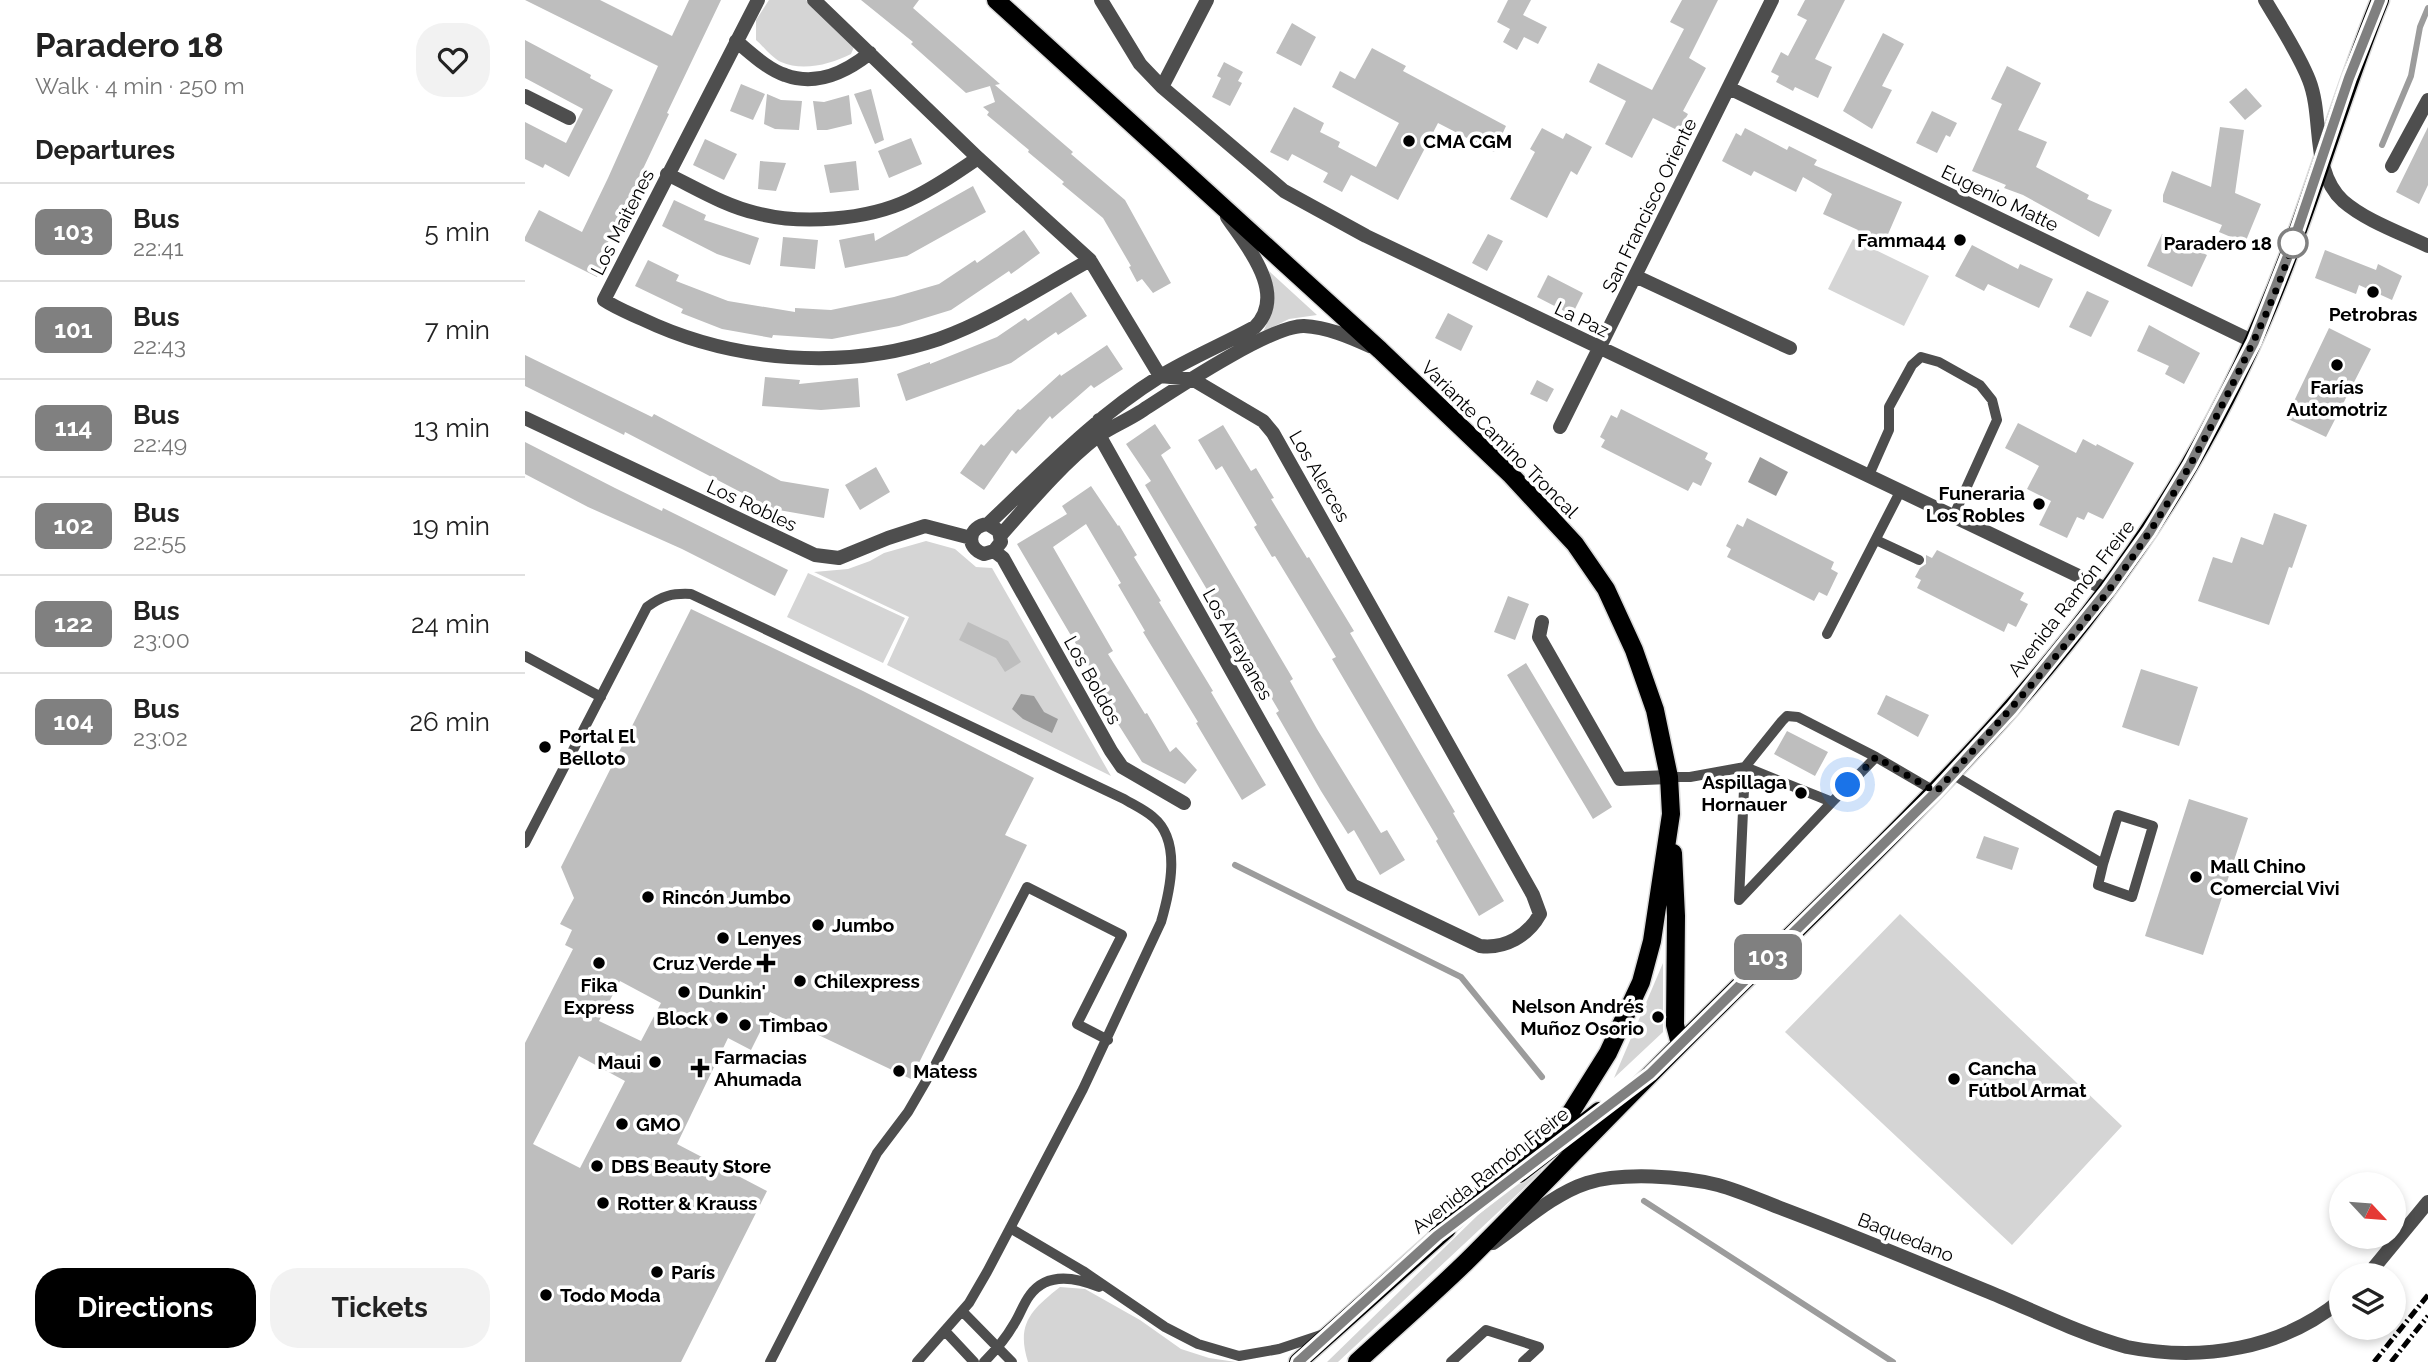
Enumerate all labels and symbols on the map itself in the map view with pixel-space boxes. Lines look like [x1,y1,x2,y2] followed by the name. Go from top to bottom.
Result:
[1597,114,1701,296] street label: San Francisco Oriente
[1423,130,1512,152] place label: CMA CGM
[1401,133,1417,149] marker: CMA CGM
[1938,160,2062,236] street label: Eugenio Matte
[586,165,658,279] street label: Los Maitenes
[2278,228,2308,258] marker: Paradero 18
[1857,229,1946,251] place label: Famma44
[1952,232,1968,248] marker: Famma44
[2163,232,2272,254] place label: Paradero 18
[2365,284,2381,300] marker: Petrobras
[1551,296,1613,342] street label: La Paz
[2329,303,2417,325] place label: Petrobras
[1417,356,1584,523] street label: Variante Camino Troncal
[2329,357,2345,373] marker: Farías Automotriz
[2287,376,2387,420] place label: Farías Automotriz
[1285,426,1355,526] street label: Los Alerces
[703,475,801,535] street label: Los Robles
[1926,482,2025,526] place label: Funeraria Los Robles
[2031,496,2047,512] marker: Funeraria Los Robles
[2003,515,2139,681] street label: Avenida Ramón Freire
[1198,585,1278,703] street label: Los Arrayanes
[1060,632,1126,728] street label: Los Boldos
[559,725,636,769] place label: Portal El Belloto
[537,739,553,755] marker: Portal El Belloto
[1830,767,1865,802] your location
[1701,771,1788,815] place label: Aspillaga Hornauer
[1793,785,1809,801] marker: Aspillaga Hornauer
[2210,855,2340,899] place label: Mall Chino Comercial Vivi
[2188,869,2204,885] marker: Mall Chino Comercial Vivi
[662,886,791,908] place label: Rincón Jumbo
[640,889,656,905] marker: Rincón Jumbo
[832,914,894,936] place label: Jumbo
[810,917,826,933] marker: Jumbo
[737,927,802,949] place label: Lenyes
[715,930,731,946] marker: Lenyes
[1728,934,1808,980] line badge: 103
[653,952,752,974] place label: Cruz Verde
[591,955,607,971] marker: Fika Express
[758,955,774,971] marker: Cruz Verde
[814,970,920,992] place label: Chilexpress
[792,973,808,989] marker: Chilexpress
[564,974,634,1018] place label: Fika Express
[698,981,766,1003] place label: Dunkin'
[676,984,692,1000] marker: Dunkin'
[1511,995,1644,1039] place label: Nelson Andrés Muñoz Osorio
[656,1007,708,1029] place label: Block
[1650,1009,1666,1025] marker: Nelson Andrés Muñoz Osorio
[714,1010,730,1026] marker: Block
[759,1014,828,1036] place label: Timbao
[737,1017,753,1033] marker: Timbao
[714,1046,807,1090] place label: Farmacias Ahumada
[597,1051,641,1073] place label: Maui
[647,1054,663,1070] marker: Maui
[1968,1057,2087,1101] place label: Cancha Fútbol Armat
[692,1060,708,1076] marker: Farmacias Ahumada
[913,1060,977,1082] place label: Matess
[891,1063,907,1079] marker: Matess
[1946,1071,1962,1087] marker: Cancha Fútbol Armat
[1407,1102,1573,1238] street label: Avenida Ramón Freire
[636,1113,681,1135] place label: GMO
[614,1116,630,1132] marker: GMO
[611,1155,771,1177] place label: DBS Beauty Store
[589,1158,605,1174] marker: DBS Beauty Store
[2329,1172,2406,1250] north arrow
[617,1192,758,1214] place label: Rotter & Krauss
[595,1195,611,1211] marker: Rotter & Krauss
[1855,1208,1957,1266] street label: Baquedano
[671,1261,715,1283] place label: París
[649,1264,665,1280] marker: París
[560,1284,661,1306] place label: Todo Moda
[538,1287,554,1303] marker: Todo Moda

